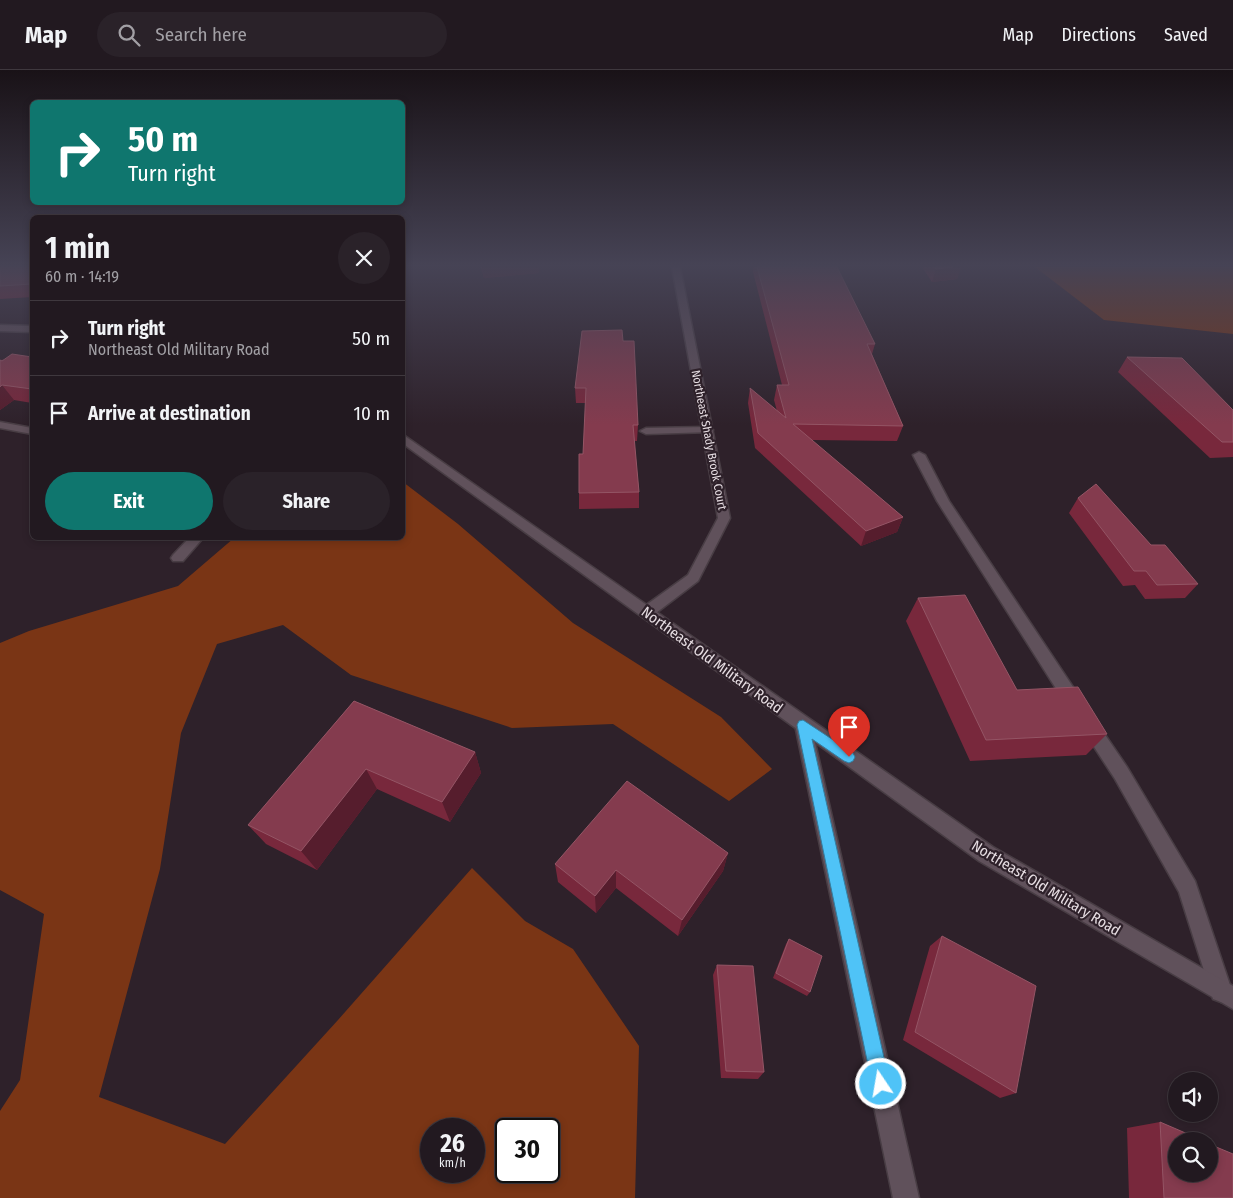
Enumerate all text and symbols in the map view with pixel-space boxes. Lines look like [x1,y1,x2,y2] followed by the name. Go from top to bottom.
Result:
[97,12,447,57] search box
[25,21,67,49] text: Map
[115,21,143,49] icon: search
[155,23,247,46] text: Search here
[1002,24,1034,46] text: Map
[1062,24,1136,46] text: Directions
[1164,24,1208,46] text: Saved
[128,118,198,160] text: 50 m
[45,120,110,185] icon: right
[128,160,216,187] text: Turn right
[45,230,110,266] text: 1 min
[338,232,390,284] button: close
[45,267,119,286] text: 60 m · 14:19
[88,317,165,340] text: Turn right
[45,324,73,352] icon: right
[352,327,390,350] text: 50 m
[88,340,270,359] text: Northeast Old Military Road
[689,369,729,511] street label: Northeast Shady Brook Court
[45,399,73,427] icon: arrive
[88,402,251,425] text: Arrive at destination
[354,402,390,425] text: 10 m
[45,472,213,530] button: Exit
[223,472,390,530] button: Share
[638,603,786,717] street label: Northeast Old Military Road
[828,706,870,757] pin
[835,713,863,741] icon: arrive
[968,836,1124,940] street label: Northeast Old Military Road
[854,1057,906,1109] position arrow
[1168,1072,1218,1182] map controls
[1168,1072,1218,1122] button: sound
[495,1118,560,1183] speed limit sign: 30
[440,1129,465,1159] text: 26
[1168,1132,1218,1182] button: search
[439,1156,466,1170] text: km/h

